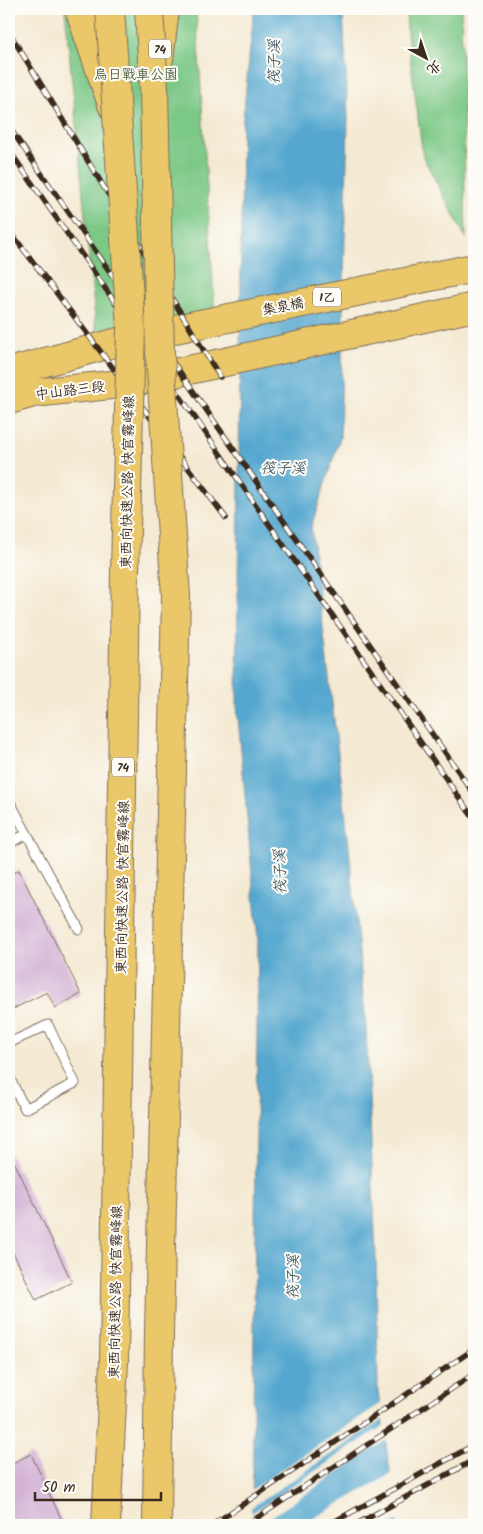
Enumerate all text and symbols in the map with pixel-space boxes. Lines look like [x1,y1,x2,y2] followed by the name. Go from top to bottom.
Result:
[400,32,450,82] north arrow
[263,39,287,85] water label: 筏子溪
[149,40,171,59] road number: 74
[421,54,446,80] text: 北
[94,64,178,86] park label: 烏日戰車公園
[313,288,341,306] road number: 1乙
[260,292,306,322] street label: 集泉橋
[34,376,106,406] street label: 中山路三段
[115,395,141,569] street label: 東西向快速公路 快官霧峰線
[260,457,306,481] water label: 筏子溪
[112,758,134,776] road number: 74
[110,800,136,974] street label: 東西向快速公路 快官霧峰線
[268,848,294,895] water label: 筏子溪
[103,1205,129,1379] street label: 東西向快速公路 快官霧峰線
[282,1254,306,1300] water label: 筏子溪
[35,1469,161,1501] scale bar
[42,1476,76,1500] text: 50 m

